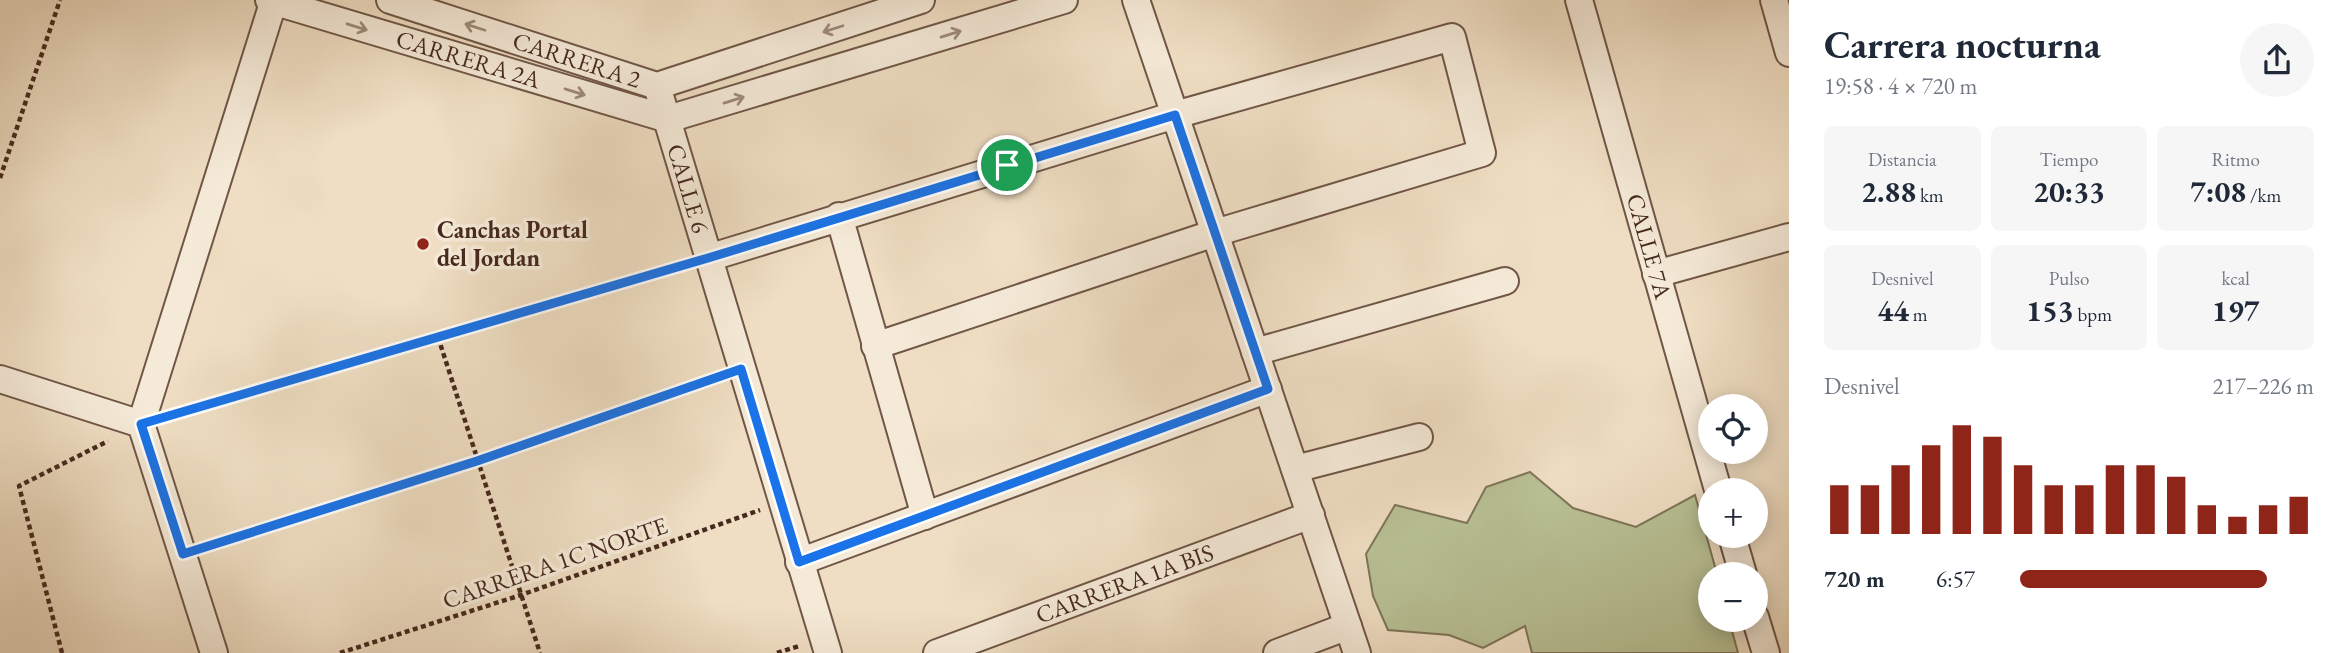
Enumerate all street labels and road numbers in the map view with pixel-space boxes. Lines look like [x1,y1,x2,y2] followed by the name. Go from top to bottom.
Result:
[393,23,545,95] street label: CARRERA 2A
[509,25,645,95] street label: CARRERA 2
[660,140,716,237] street label: CALLE 6
[1620,190,1679,303] street label: CALLE 7A
[438,509,671,616] street label: CARRERA 1C NORTE
[1031,536,1218,630] street label: CARRERA 1A BIS

